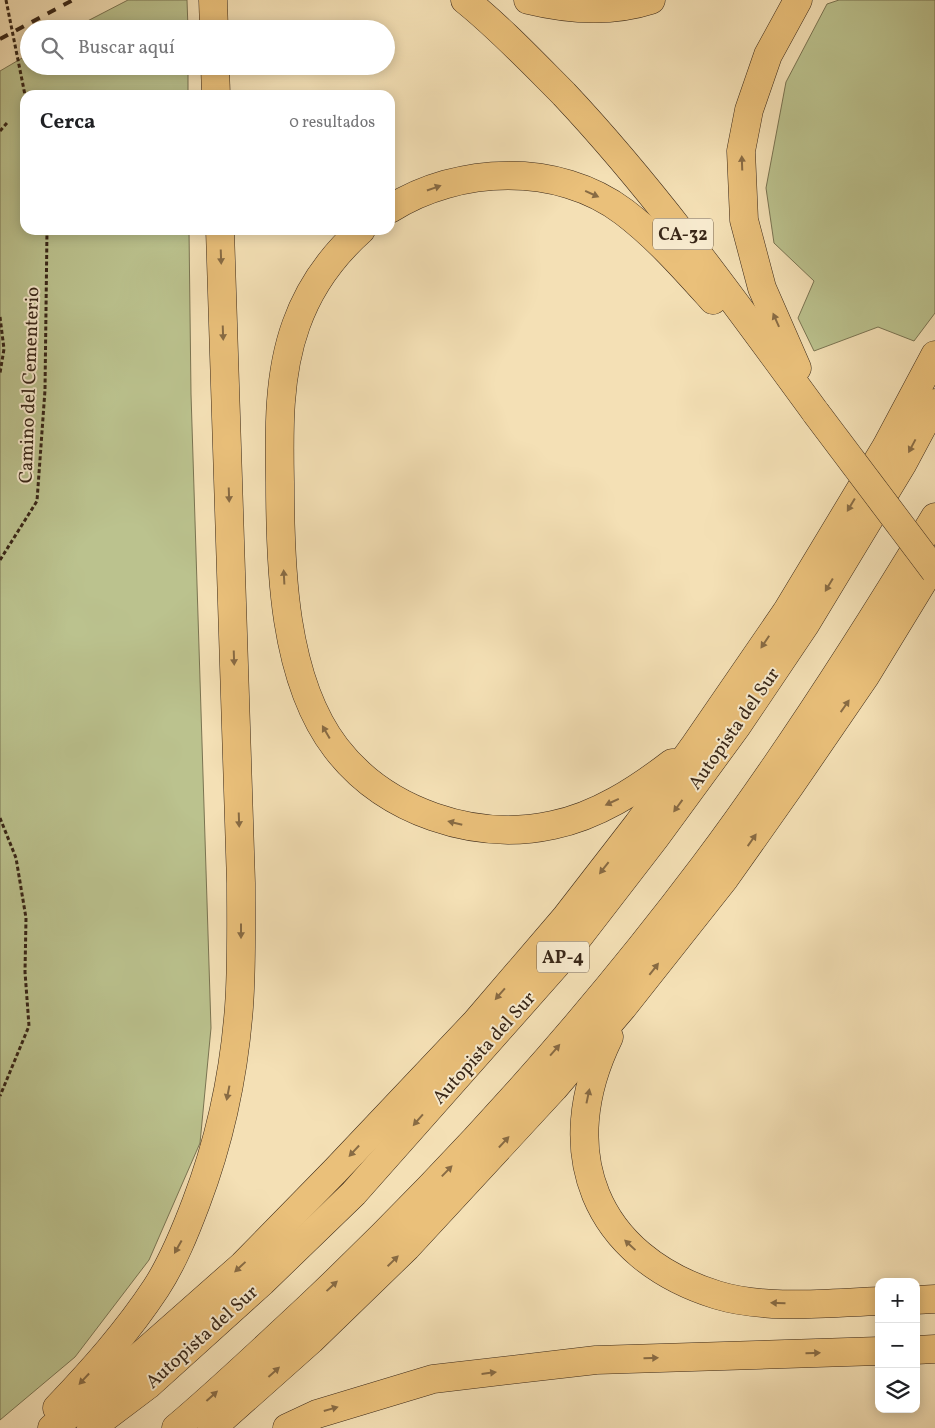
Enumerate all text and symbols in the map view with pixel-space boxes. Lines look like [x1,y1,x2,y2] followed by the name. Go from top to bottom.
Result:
[20,20,395,75] search box
[38,34,66,62] icon: search
[78,35,175,61] text: Buscar aquí
[40,108,95,137] text: Cerca
[289,112,375,134] text: 0 resultados
[737,154,745,170] one-way arrow
[427,184,442,192] one-way arrow
[585,190,599,198] one-way arrow
[653,218,713,250] road number: CA-32
[217,249,225,265] one-way arrow
[14,286,46,484] street label: Camino del Cementerio
[771,313,779,327] one-way arrow
[220,325,228,341] one-way arrow
[908,439,916,453] one-way arrow
[225,488,233,504] one-way arrow
[847,498,856,511] one-way arrow
[279,568,287,584] one-way arrow
[824,579,833,592] one-way arrow
[760,636,770,649] one-way arrow
[231,650,239,666] one-way arrow
[683,663,786,795] street label: Autopista del Sur
[840,699,850,713] one-way arrow
[322,725,331,738] one-way arrow
[605,799,619,807] one-way arrow
[673,799,683,813] one-way arrow
[235,813,243,829] one-way arrow
[448,819,463,827] one-way arrow
[747,833,757,846] one-way arrow
[598,862,609,875] one-way arrow
[237,924,245,940] one-way arrow
[537,942,589,972] road number: AP-4
[648,962,659,975] one-way arrow
[427,986,542,1110] street label: Autopista del Sur
[495,987,506,1000] one-way arrow
[549,1043,560,1056] one-way arrow
[223,1085,231,1101] one-way arrow
[584,1088,592,1103] one-way arrow
[412,1113,424,1125] one-way arrow
[498,1137,510,1149] one-way arrow
[348,1145,360,1157] one-way arrow
[441,1165,453,1177] one-way arrow
[625,1239,637,1251] one-way arrow
[174,1240,182,1254] one-way arrow
[386,1255,398,1267] one-way arrow
[235,1261,247,1273] one-way arrow
[875,1278,920,1413] map controls
[875,1278,920,1323] button: +
[140,1280,264,1395] street label: Autopista del Sur
[325,1280,337,1292] one-way arrow
[769,1299,785,1307] one-way arrow
[875,1323,920,1368] button: −
[806,1349,822,1357] one-way arrow
[643,1354,659,1362] one-way arrow
[268,1367,281,1378] one-way arrow
[875,1368,920,1413] button: layers
[481,1369,497,1377] one-way arrow
[78,1373,90,1385] one-way arrow
[206,1390,218,1402] one-way arrow
[324,1405,339,1413] one-way arrow

